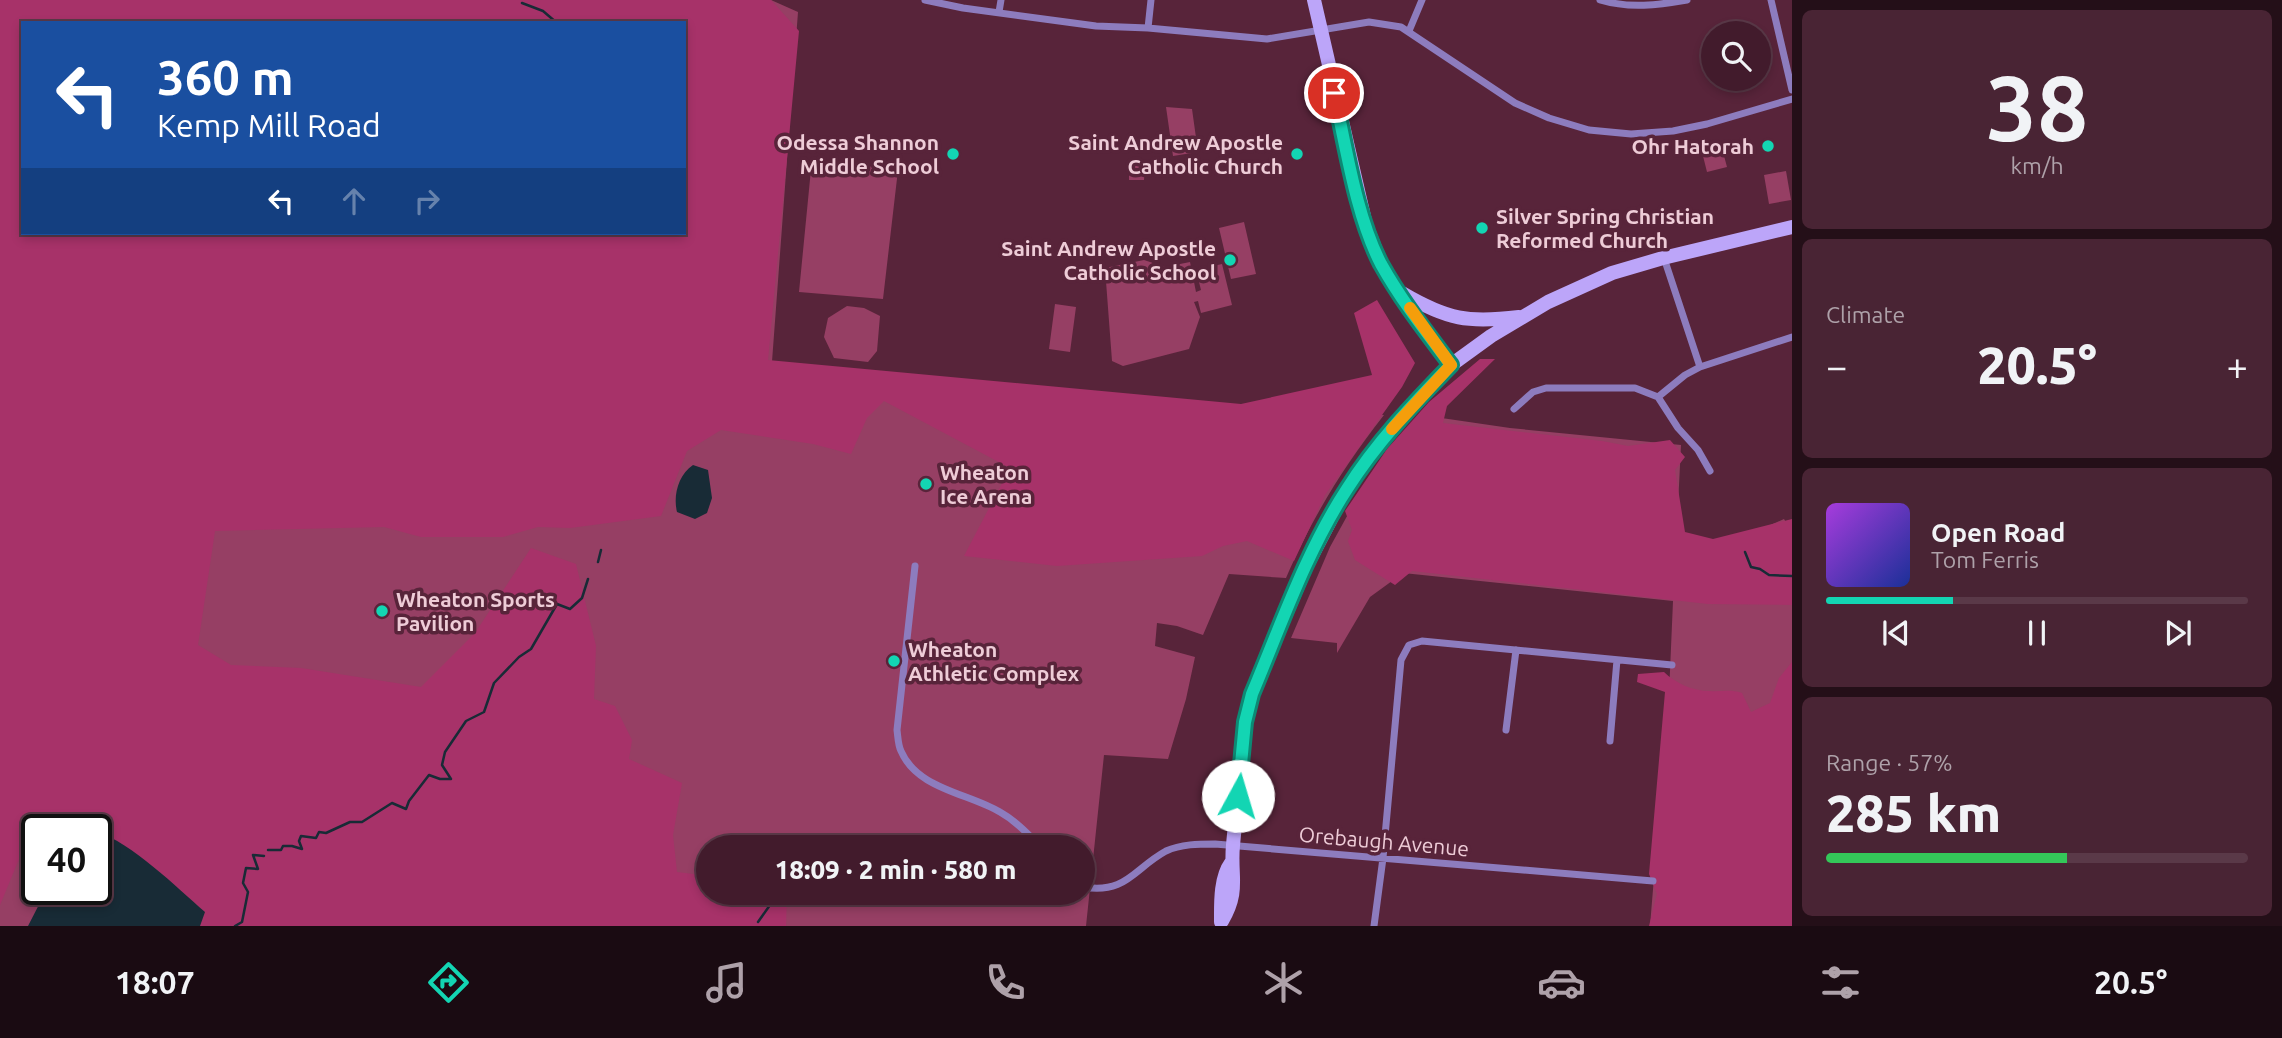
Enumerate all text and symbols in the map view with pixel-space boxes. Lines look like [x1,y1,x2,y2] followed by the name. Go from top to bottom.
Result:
[1701,21,1771,91] map controls
[1701,21,1771,91] button: search
[42,49,133,140] icon: left
[157,49,294,104] text: 360 m
[1986,56,2088,158] text: 38
[1304,63,1364,123] pin
[1315,74,1353,112] icon: arrive
[157,107,381,143] text: Kemp Mill Road
[776,130,939,178] place label: Odessa Shannon Middle School
[1068,130,1283,178] place label: Saint Andrew Apostle Catholic Church
[1631,134,1754,158] place label: Ohr Hatorah
[1760,138,1776,154] marker: Ohr Hatorah
[945,146,961,162] marker: Odessa Shannon Middle School
[1289,146,1305,162] marker: Saint Andrew Apostle Catholic Church
[2010,153,2064,178] text: km/h
[262,182,300,220] icon: left
[335,182,373,220] icon: ahead
[408,182,446,220] icon: right
[1496,204,1714,252] place label: Silver Spring Christian Reformed Church
[1474,220,1490,236] marker: Silver Spring Christian Reformed Church
[1001,236,1216,284] place label: Saint Andrew Apostle Catholic School
[1222,252,1238,268] marker: Saint Andrew Apostle Catholic School
[1826,302,1905,327] text: Climate
[1977,336,2097,394] text: 20.5°
[1826,345,1847,387] text: −
[2227,345,2248,387] text: +
[940,460,1032,508] place label: Wheaton Ice Arena
[918,476,934,492] marker: Wheaton Ice Arena
[1931,518,2065,547] text: Open Road
[1931,547,2039,572] text: Tom Ferris
[396,587,555,635] place label: Wheaton Sports Pavilion
[374,603,390,619] marker: Wheaton Sports Pavilion
[1877,614,1915,652] icon: previous
[2018,614,2056,652] icon: pause
[2159,614,2197,652] icon: next
[908,637,1080,685] place label: Wheaton Athletic Complex
[886,653,902,669] marker: Wheaton Athletic Complex
[1826,750,1953,775] text: Range · 57%
[1201,759,1275,833] position arrow
[1826,784,2001,842] text: 285 km
[21,814,112,905] speed limit sign: 40
[1298,822,1470,860] street label: Orebaugh Avenue
[775,855,1016,884] text: 18:09 · 2 min · 580 m
[424,958,473,1007] icon: directions
[702,958,751,1007] icon: music
[981,958,1030,1007] icon: phone
[1259,958,1308,1007] icon: climate
[1537,958,1586,1007] icon: car
[1816,958,1865,1007] icon: filters
[115,964,195,1000] text: 18:07
[2094,964,2167,1000] text: 20.5°

